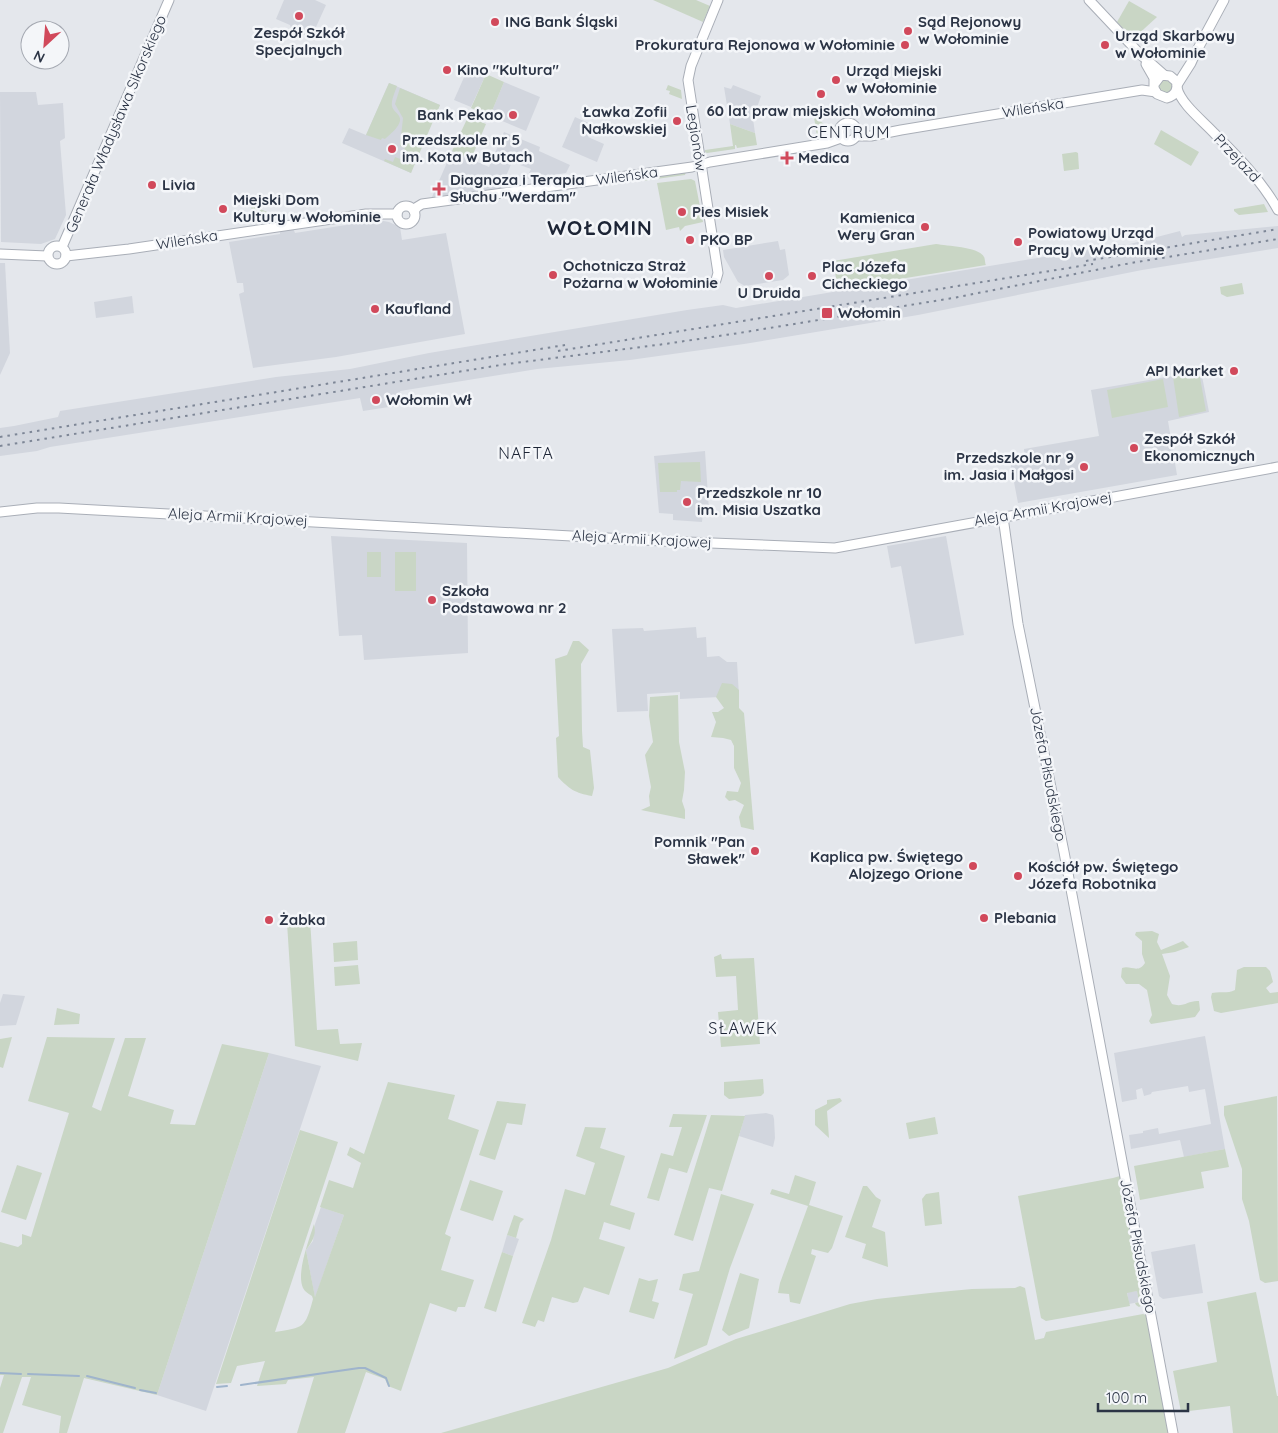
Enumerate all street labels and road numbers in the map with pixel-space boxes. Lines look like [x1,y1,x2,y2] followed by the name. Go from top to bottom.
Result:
[61,12,170,236] street label: Generała Władysława Sikorskiego
[1001,93,1065,122] street label: Wileńska
[682,103,711,173] street label: Legionów
[1210,129,1265,186] street label: Przejazd
[595,162,659,189] street label: Wileńska
[155,225,219,254] street label: Wileńska
[972,487,1113,530] street label: Aleja Armii Krajowej
[168,503,308,530] street label: Aleja Armii Krajowej
[572,525,712,552] street label: Aleja Armii Krajowej
[1026,705,1071,843] street label: Józefa Piłsudskiego
[1116,1177,1161,1315] street label: Józefa Piłsudskiego

